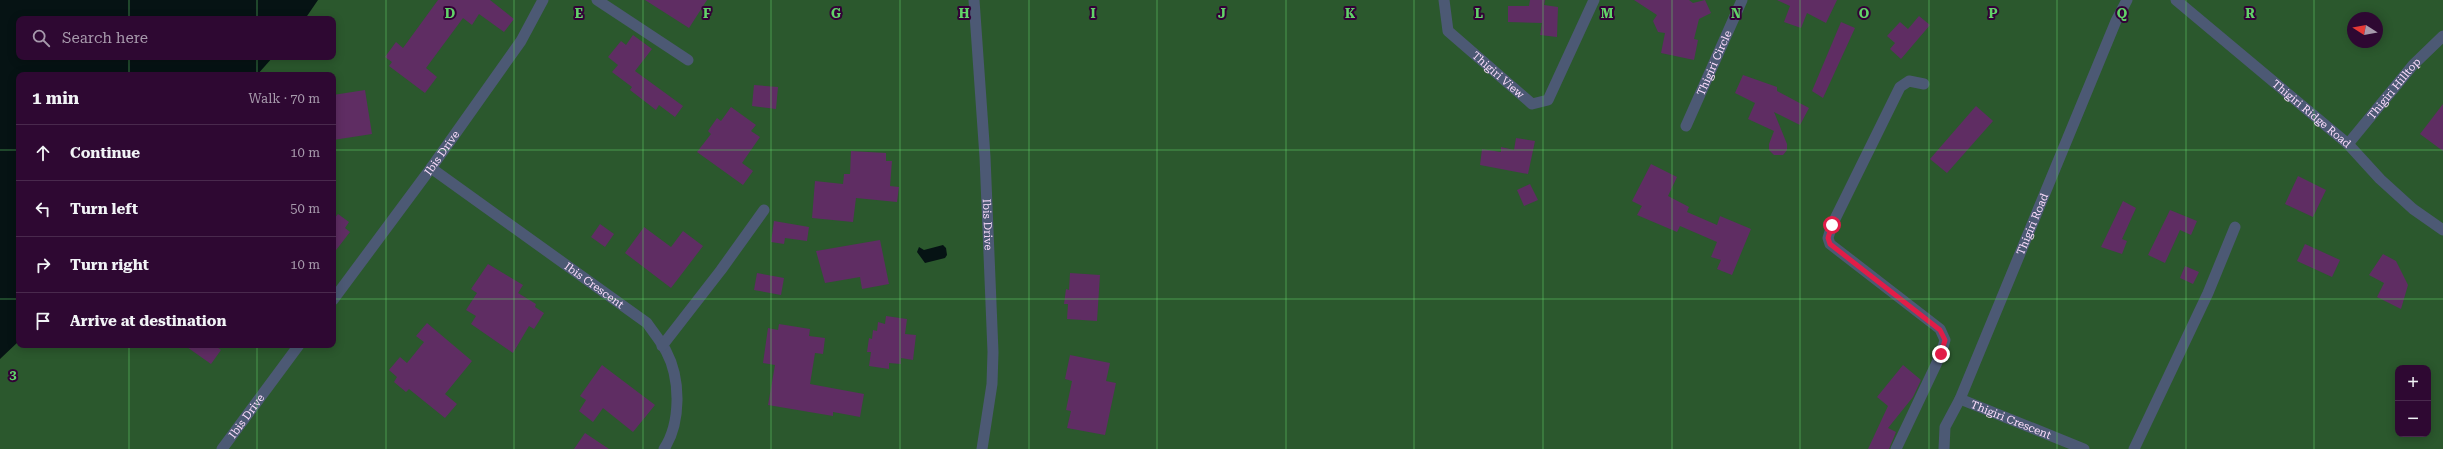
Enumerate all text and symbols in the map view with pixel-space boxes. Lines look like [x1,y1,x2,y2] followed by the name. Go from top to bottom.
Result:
[445,6,455,21] text: D
[575,6,583,21] text: E
[703,6,711,21] text: F
[831,6,841,21] text: G
[959,6,970,21] text: H
[1090,6,1096,21] text: I
[1218,6,1226,21] text: J
[1345,6,1356,21] text: K
[1475,6,1483,21] text: L
[1601,6,1614,21] text: M
[1731,6,1741,21] text: N
[1859,6,1870,21] text: O
[1989,6,1998,21] text: P
[2117,6,2128,21] text: Q
[2245,6,2255,21] text: R
[2347,12,2383,48] north arrow
[16,16,336,60] search box
[30,27,52,49] icon: search
[1694,28,1735,98] street label: Thigiri Circle
[62,29,148,47] text: Search here
[1469,49,1527,102] street label: Thigiri View
[2365,55,2423,122] street label: Thigiri Hilltop
[2269,77,2353,151] street label: Thigiri Ridge Road
[32,88,79,108] text: 1 min
[248,91,320,106] text: Walk · 70 m
[422,128,462,178] street label: Ibis Drive
[32,142,54,164] icon: ahead
[70,144,140,162] text: Continue
[290,145,320,160] text: 10 m
[2014,191,2051,257] street label: Thigiri Road
[32,198,54,220] icon: left
[980,199,995,251] street label: Ibis Drive
[70,200,138,218] text: Turn left
[290,201,320,216] text: 50 m
[1823,216,1841,234] route start
[32,254,54,276] icon: right
[70,256,149,274] text: Turn right
[290,257,320,272] text: 10 m
[562,260,626,311] street label: Ibis Crescent
[32,310,54,332] icon: arrive
[70,312,226,330] text: Arrive at destination
[1932,345,1950,363] route end
[2395,365,2431,437] map controls
[2395,365,2431,401] button: +
[9,367,17,382] text: 3
[226,392,267,441] street label: Ibis Drive
[1969,398,2053,442] street label: Thigiri Crescent
[2395,401,2431,437] button: −

